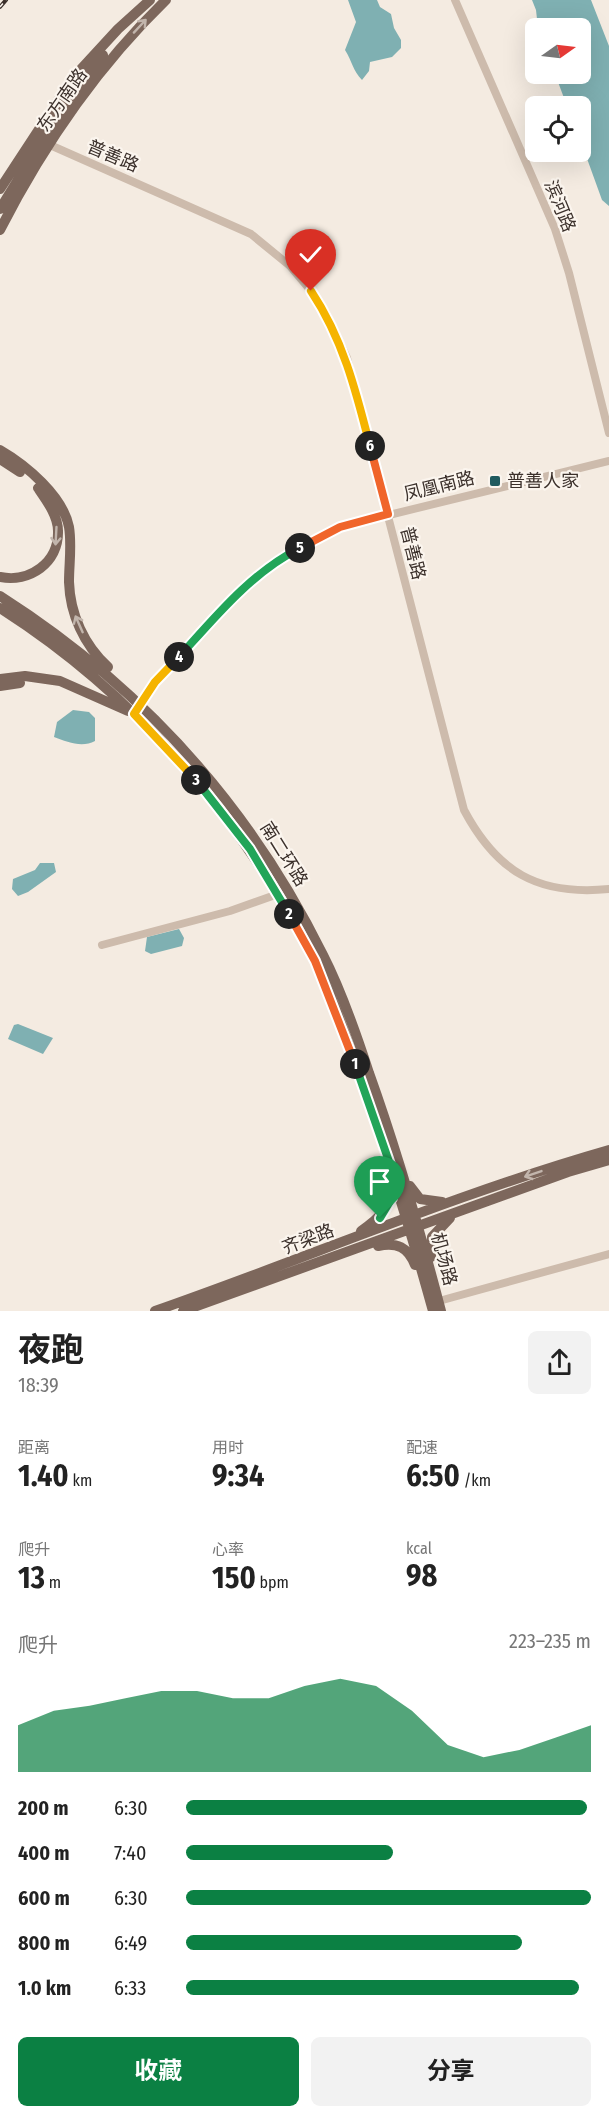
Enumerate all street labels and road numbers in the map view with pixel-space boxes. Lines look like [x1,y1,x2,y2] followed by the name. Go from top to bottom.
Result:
[32,64,92,136] street label: 东方南路
[84,135,142,177] street label: 普善路
[540,177,580,235] street label: 滨河路
[401,467,477,505] street label: 凤凰南路
[396,524,430,582] street label: 普善路
[256,818,312,890] street label: 南二环路
[279,1219,337,1259] street label: 齐梁路
[426,1230,462,1288] street label: 机场路

